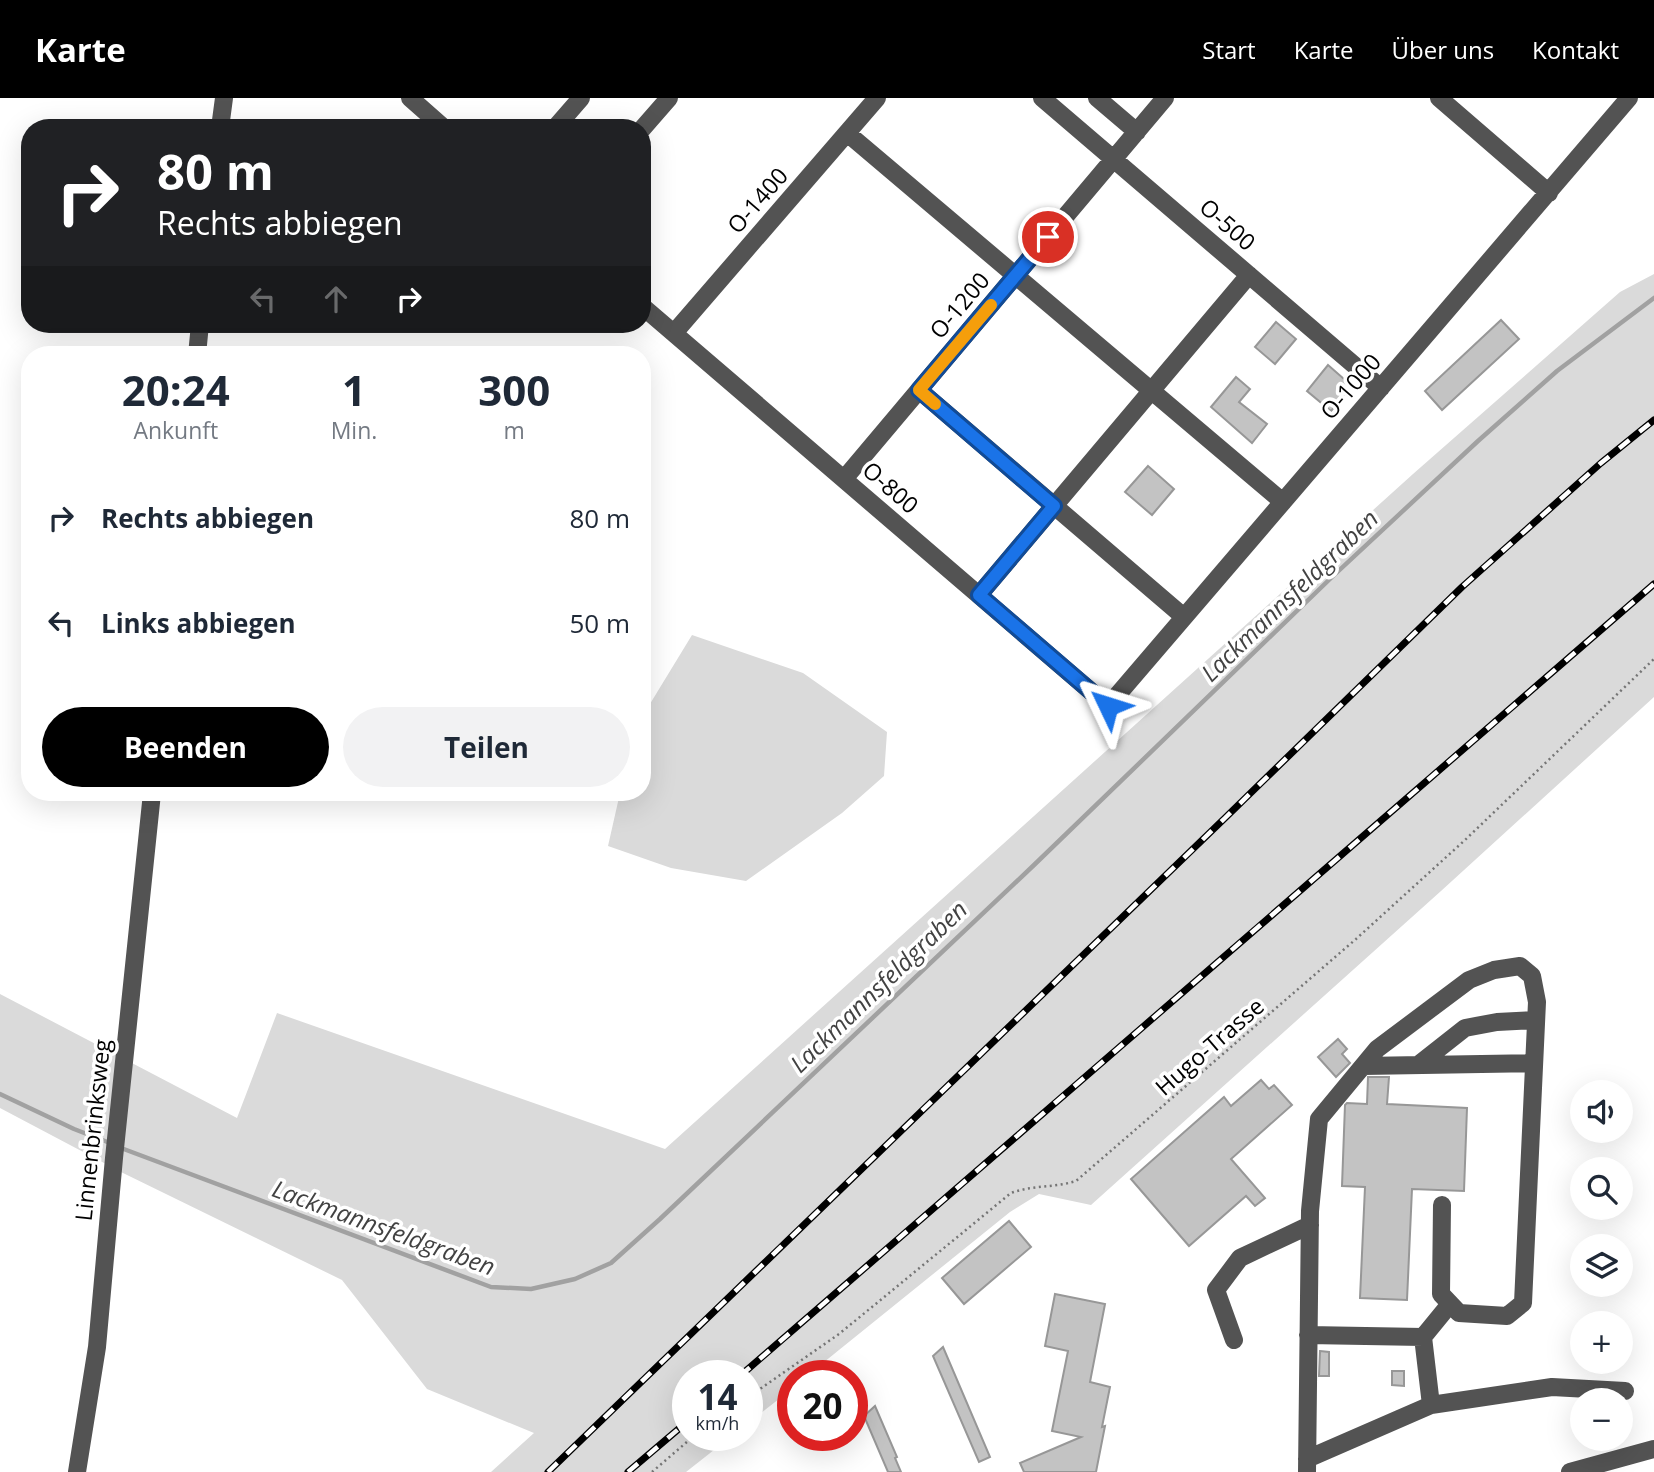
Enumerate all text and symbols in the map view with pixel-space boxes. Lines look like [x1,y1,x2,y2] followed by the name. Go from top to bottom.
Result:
[35,27,126,72] text: Karte
[1202,33,1256,66] text: Start
[1294,33,1354,66] text: Karte
[1392,33,1494,66] text: Über uns
[1532,33,1619,66] text: Kontakt
[157,138,274,204] text: 80 m
[42,147,133,238] icon: right
[719,160,795,240] street label: O-1400
[1193,191,1263,257] street label: O-500
[157,201,403,244] text: Rechts abbiegen
[1018,207,1078,267] pin
[1029,218,1067,256] icon: arrive
[922,265,996,345] street label: O-1200
[244,280,282,318] icon: left
[317,280,355,318] icon: ahead
[390,280,428,318] icon: right
[1312,346,1388,426] street label: O-1000
[122,361,230,418] text: 20:24
[342,361,366,418] text: 1
[478,361,550,418] text: 300
[133,414,218,446] text: Ankunft
[331,414,377,446] text: Min.
[504,414,525,446] text: m
[856,454,926,520] street label: O-800
[42,499,80,537] icon: right
[101,500,314,536] text: Rechts abbiegen
[569,500,630,536] text: 80 m
[1193,502,1385,688] water label: Lackmannsfeldgraben
[42,604,80,642] icon: left
[101,605,296,641] text: Links abbiegen
[569,605,630,641] text: 50 m
[1071,669,1145,743] position arrow
[42,707,329,787] button: Beenden
[343,707,630,787] button: Teilen
[782,893,974,1079] water label: Lackmannsfeldgraben
[1148,990,1270,1102] street label: Hugo-Trasse
[67,1037,118,1223] street label: Linnenbrinksweg
[1570,1080,1633,1451] map controls
[1570,1080,1633,1143] button: sound
[1570,1157,1633,1220] button: search
[268,1171,500,1283] water label: Lackmannsfeldgraben
[1570,1234,1633,1297] button: layers
[1570,1311,1633,1374] button: +
[777,1360,868,1451] speed limit sign: 20
[697,1373,738,1420] text: 14
[1570,1388,1633,1451] button: −
[696,1411,739,1435] text: km/h

